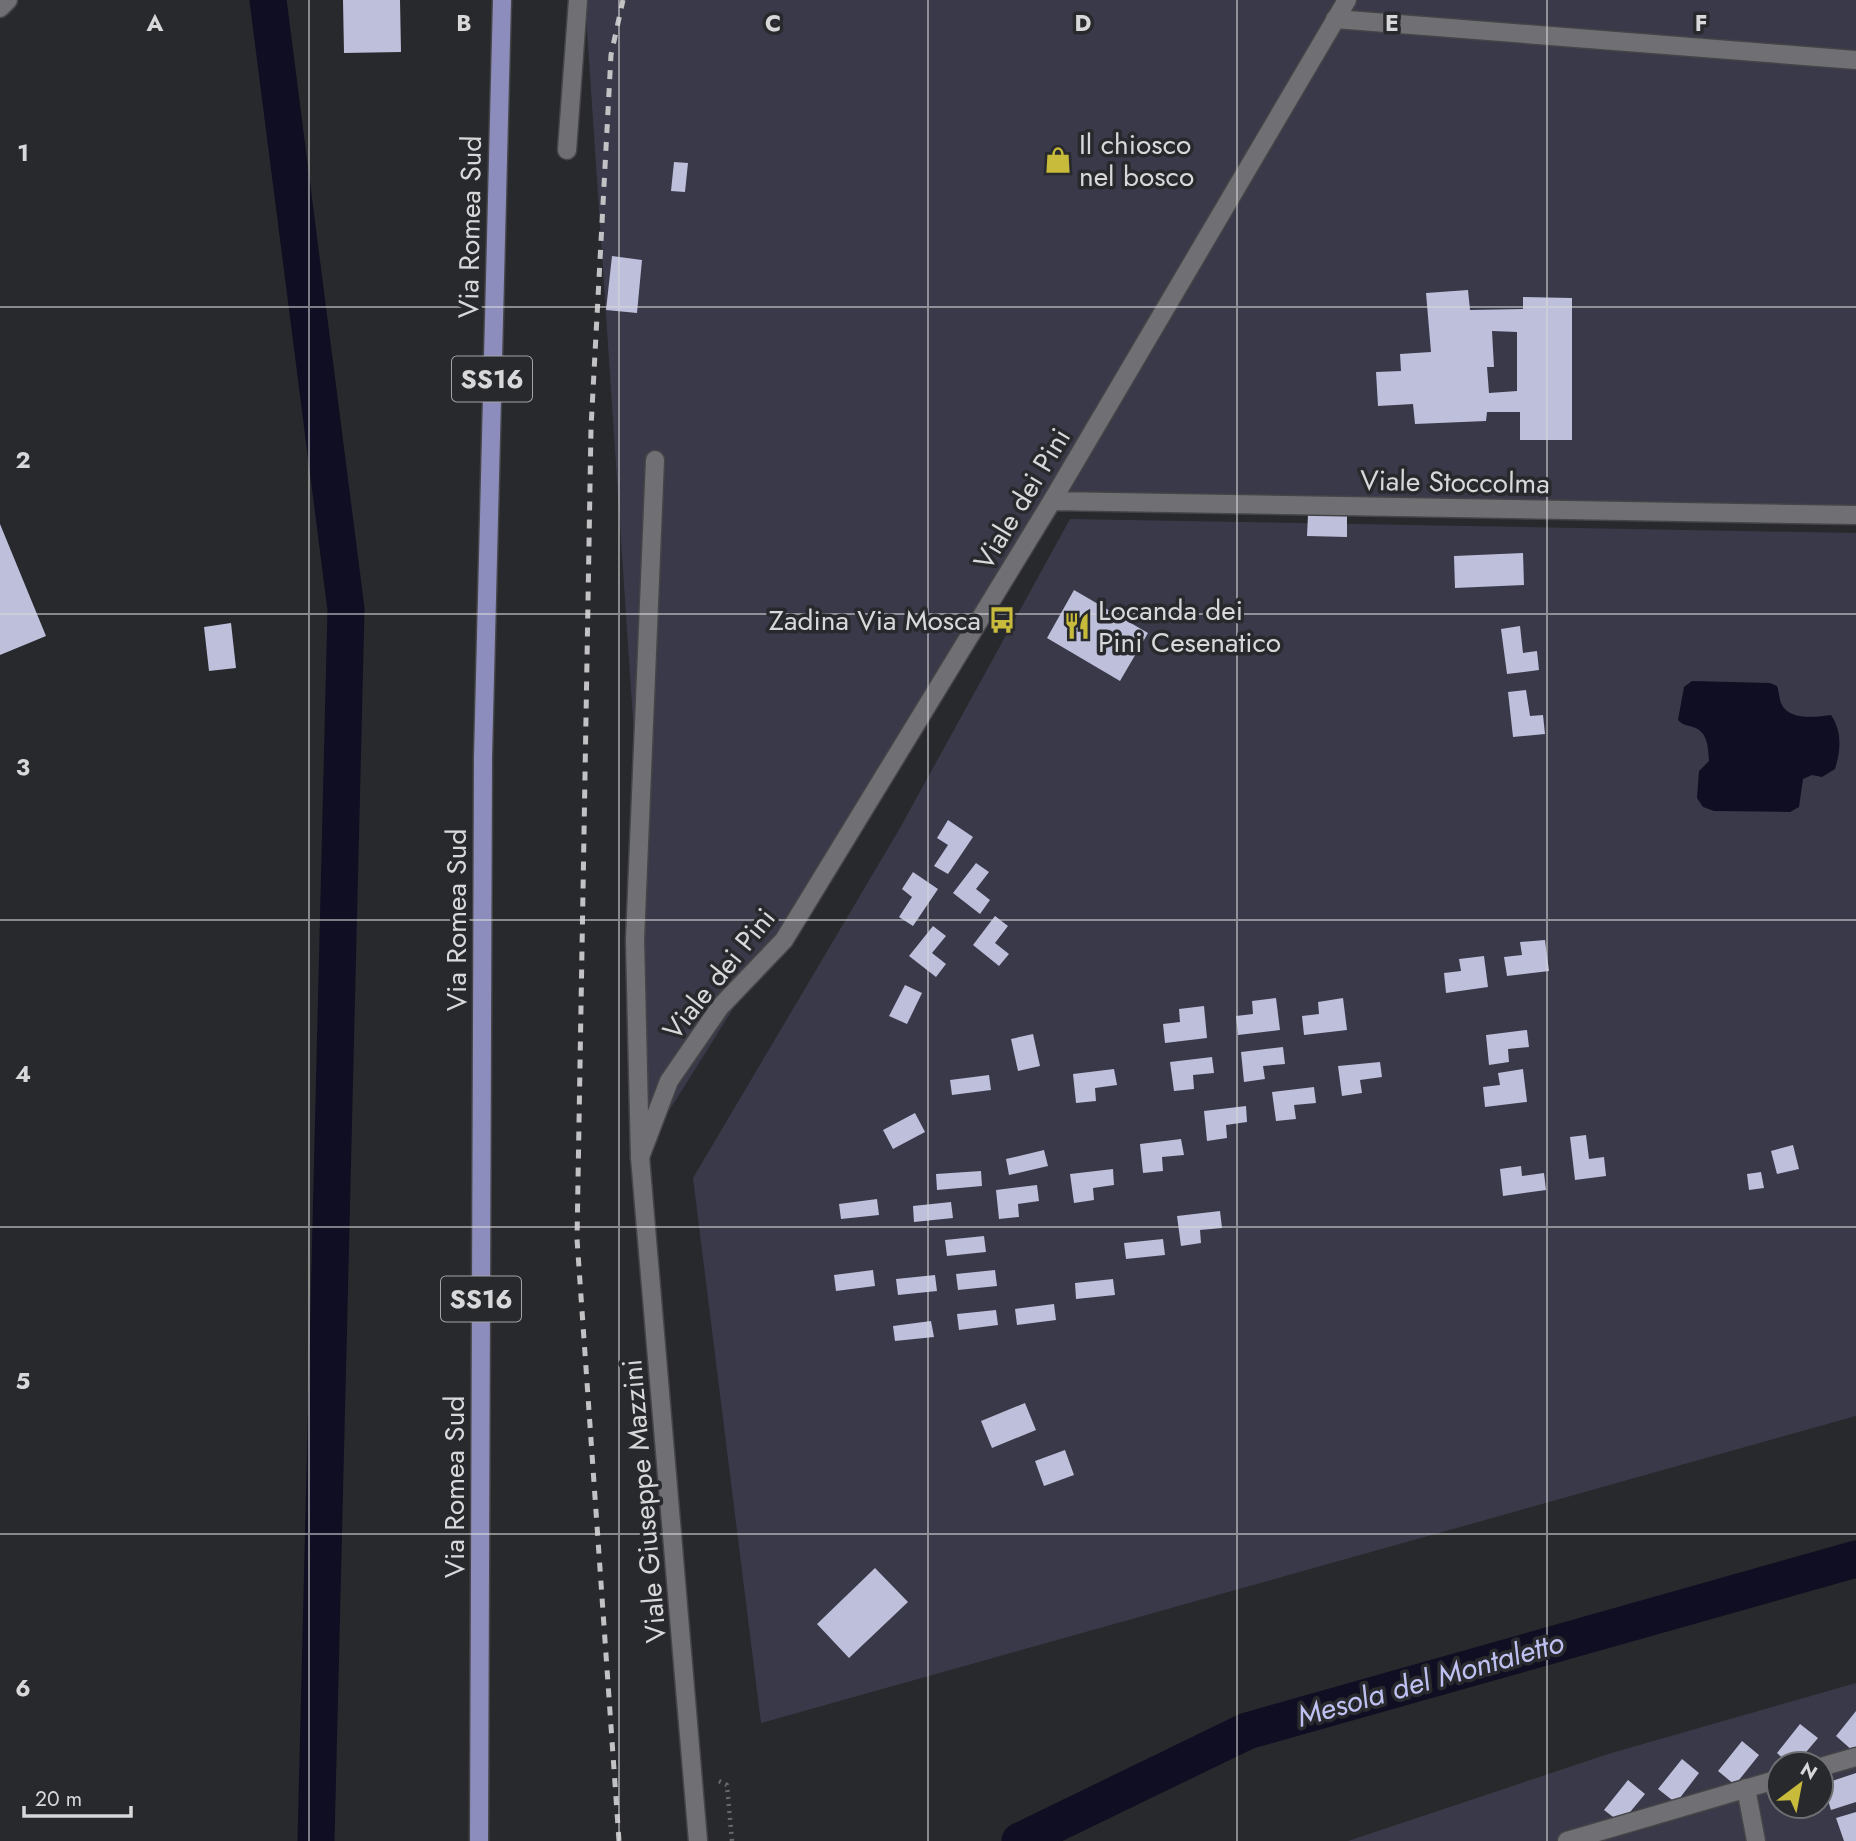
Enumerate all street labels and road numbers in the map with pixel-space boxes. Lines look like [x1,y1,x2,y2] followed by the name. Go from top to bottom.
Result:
[448,135,492,319] street label: Via Romea Sud
[452,356,532,402] road number: SS16
[963,420,1081,578] street label: Viale dei Pini
[1360,460,1550,504] street label: Viale Stoccolma
[436,829,477,1011] street label: Via Romea Sud
[653,899,785,1049] street label: Viale dei Pini
[441,1276,521,1322] road number: SS16
[611,1357,677,1645] street label: Viale Giuseppe Mazzini
[434,1396,475,1578] street label: Via Romea Sud

